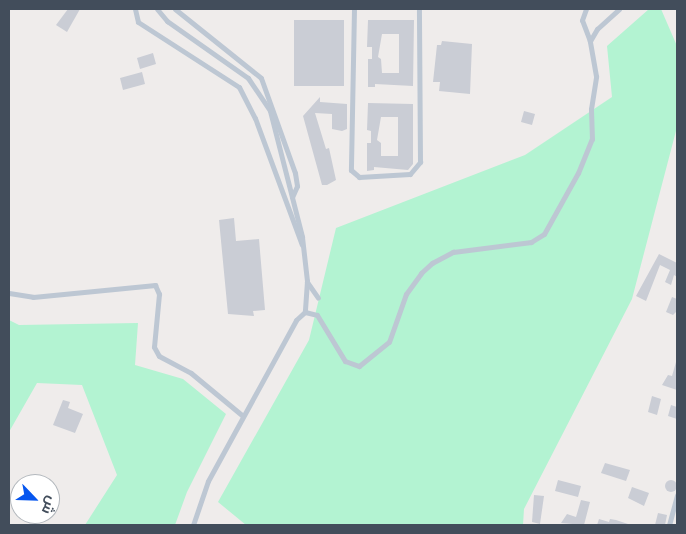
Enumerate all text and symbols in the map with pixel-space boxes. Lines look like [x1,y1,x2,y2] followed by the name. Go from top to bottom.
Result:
[10,474,60,524] north arrow
[37,493,60,517] text: ش

